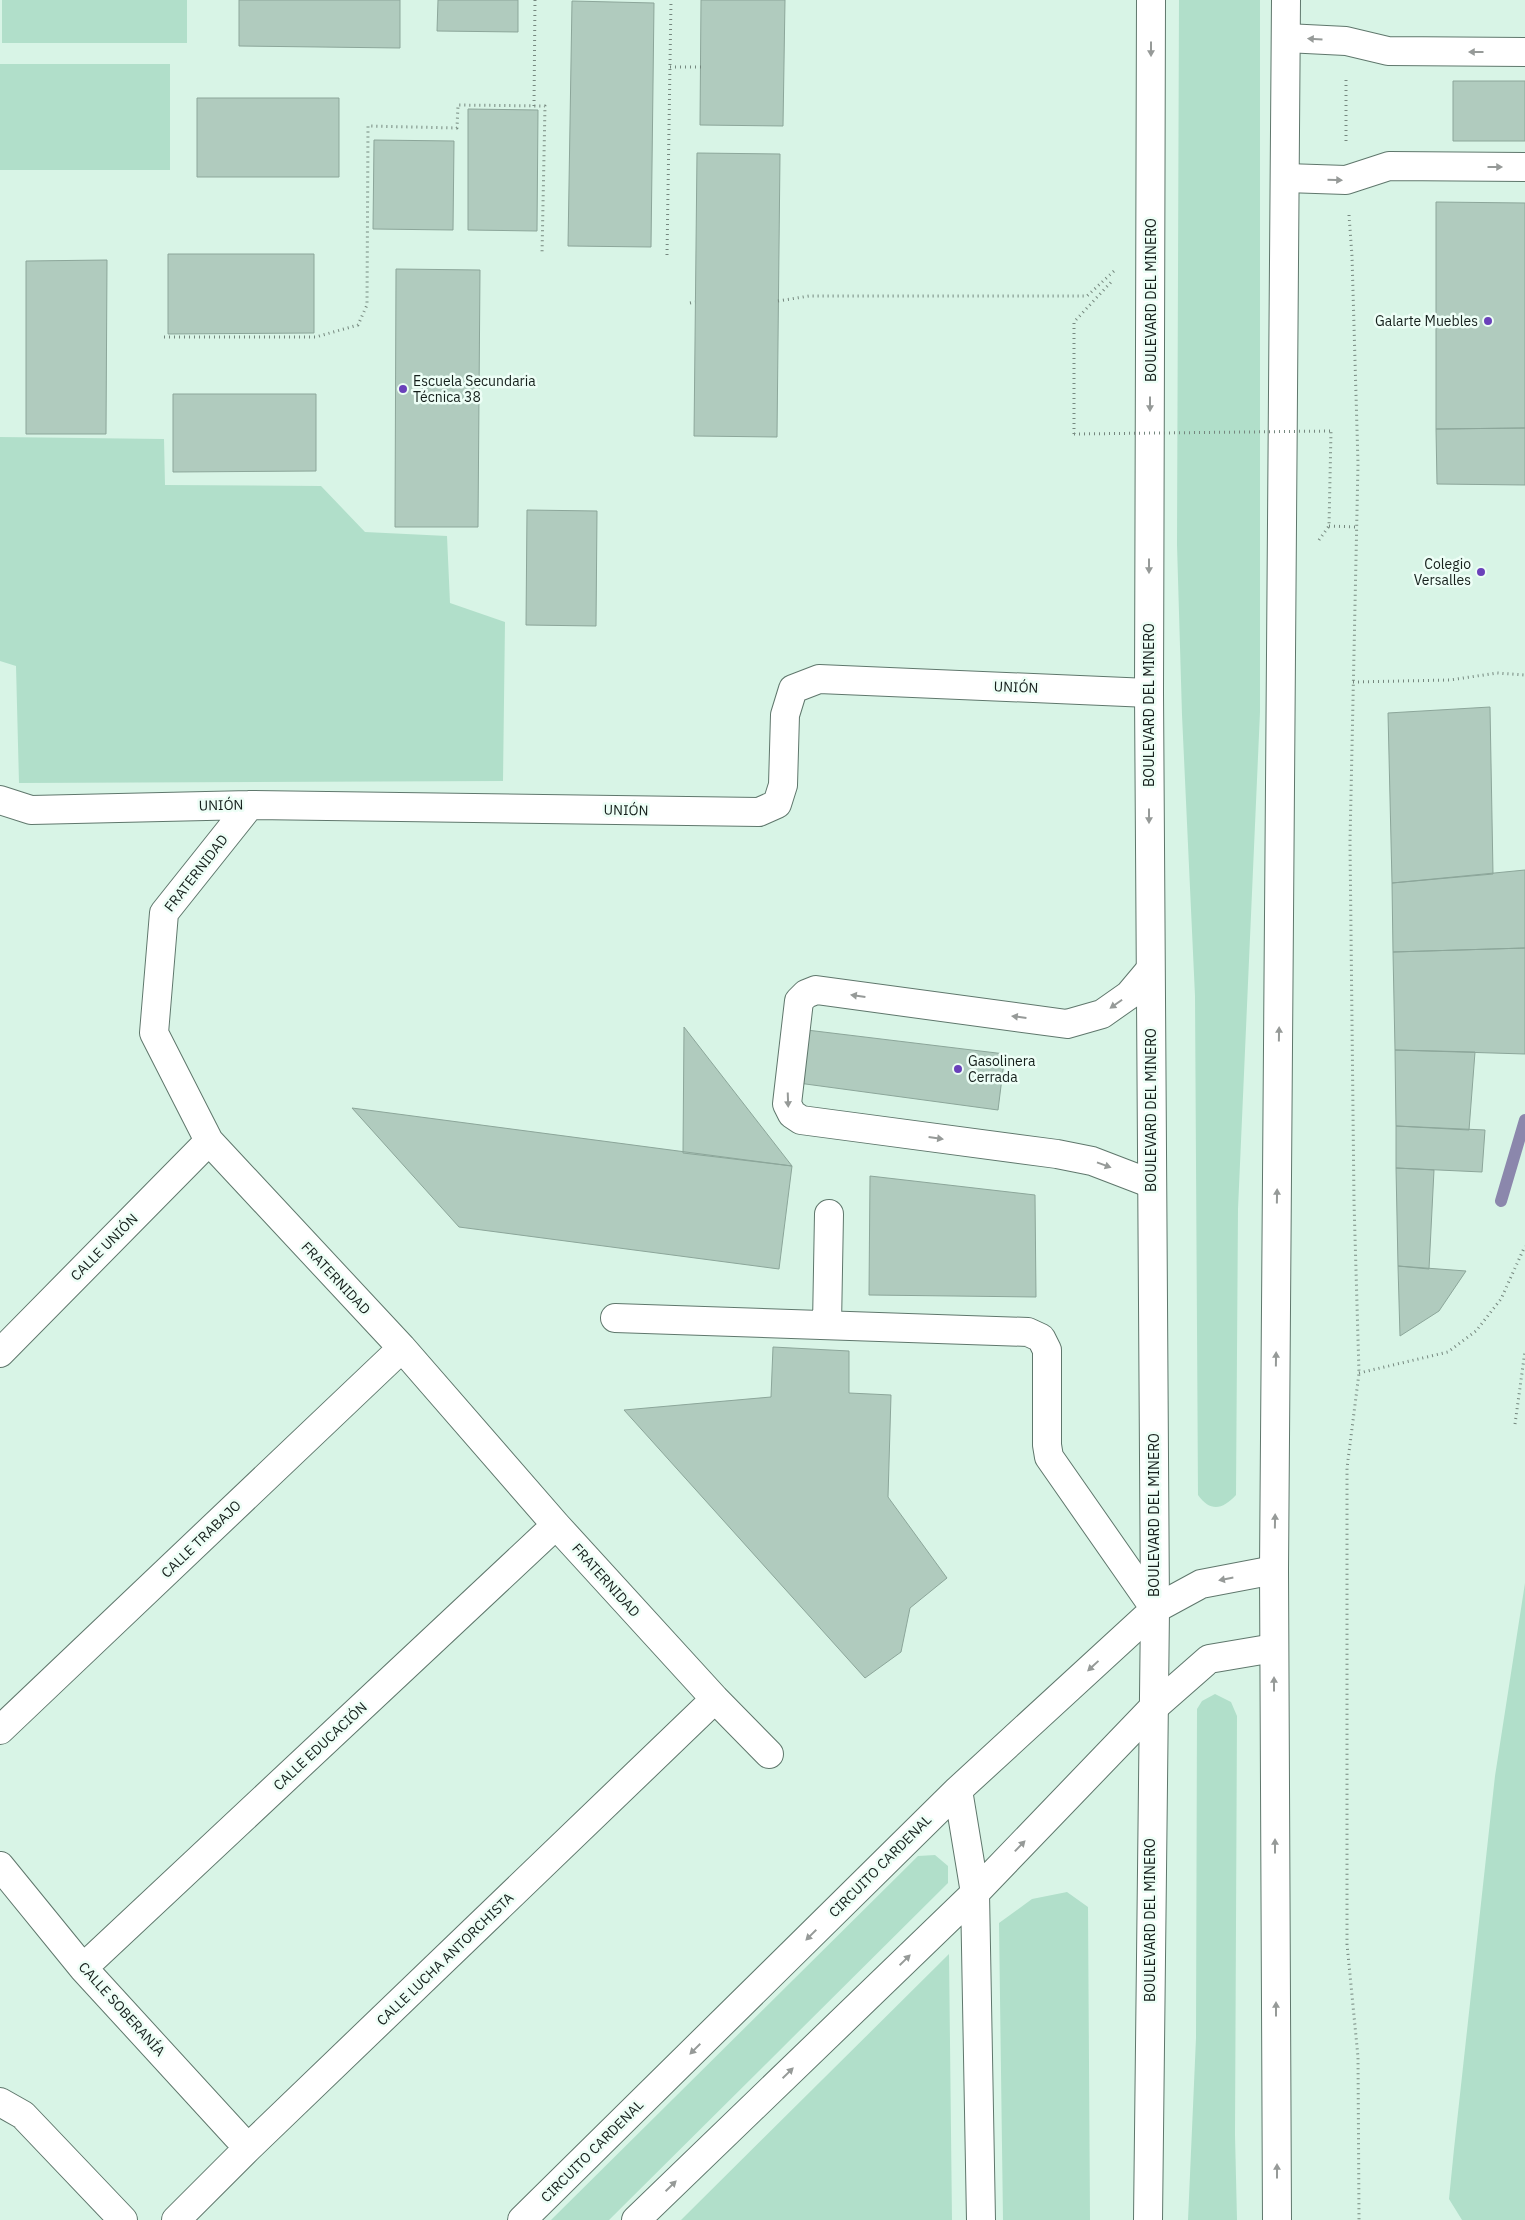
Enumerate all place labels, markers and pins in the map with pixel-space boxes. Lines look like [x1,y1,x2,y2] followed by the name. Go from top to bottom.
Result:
[1375,312,1478,330] place label: Galarte Muebles
[1482,315,1494,327] marker: Galarte Muebles
[413,372,536,406] place label: Escuela Secundaria Técnica 38
[397,383,409,395] marker: Escuela Secundaria Técnica 38
[1414,555,1471,589] place label: Colegio Versalles
[1475,566,1487,578] marker: Colegio Versalles
[968,1052,1036,1086] place label: Gasolinera Cerrada
[952,1063,964,1075] marker: Gasolinera Cerrada

